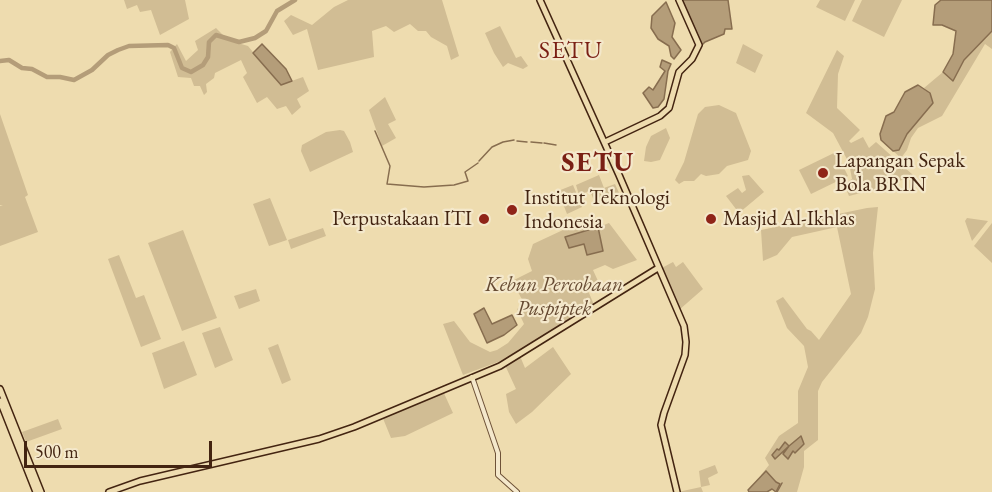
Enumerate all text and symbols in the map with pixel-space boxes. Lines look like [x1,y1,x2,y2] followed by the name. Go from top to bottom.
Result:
[539,37,603,65] district label: SETU
[561,148,635,180] district label: SETU
[835,148,965,198] place label: Lapangan Sepak Bola BRIN
[816,166,830,180] marker: Lapangan Sepak Bola BRIN
[524,185,670,235] place label: Institut Teknologi Indonesia
[505,203,519,217] marker: Institut Teknologi Indonesia
[332,206,472,232] place label: Perpustakaan ITI
[723,206,855,232] place label: Masjid Al-Ikhlas
[477,212,491,226] marker: Perpustakaan ITI
[704,212,718,226] marker: Masjid Al-Ikhlas
[485,272,623,322] park label: Kebun Percobaan Puspiptek
[27,429,214,467] scale bar
[35,440,79,463] text: 500 m

